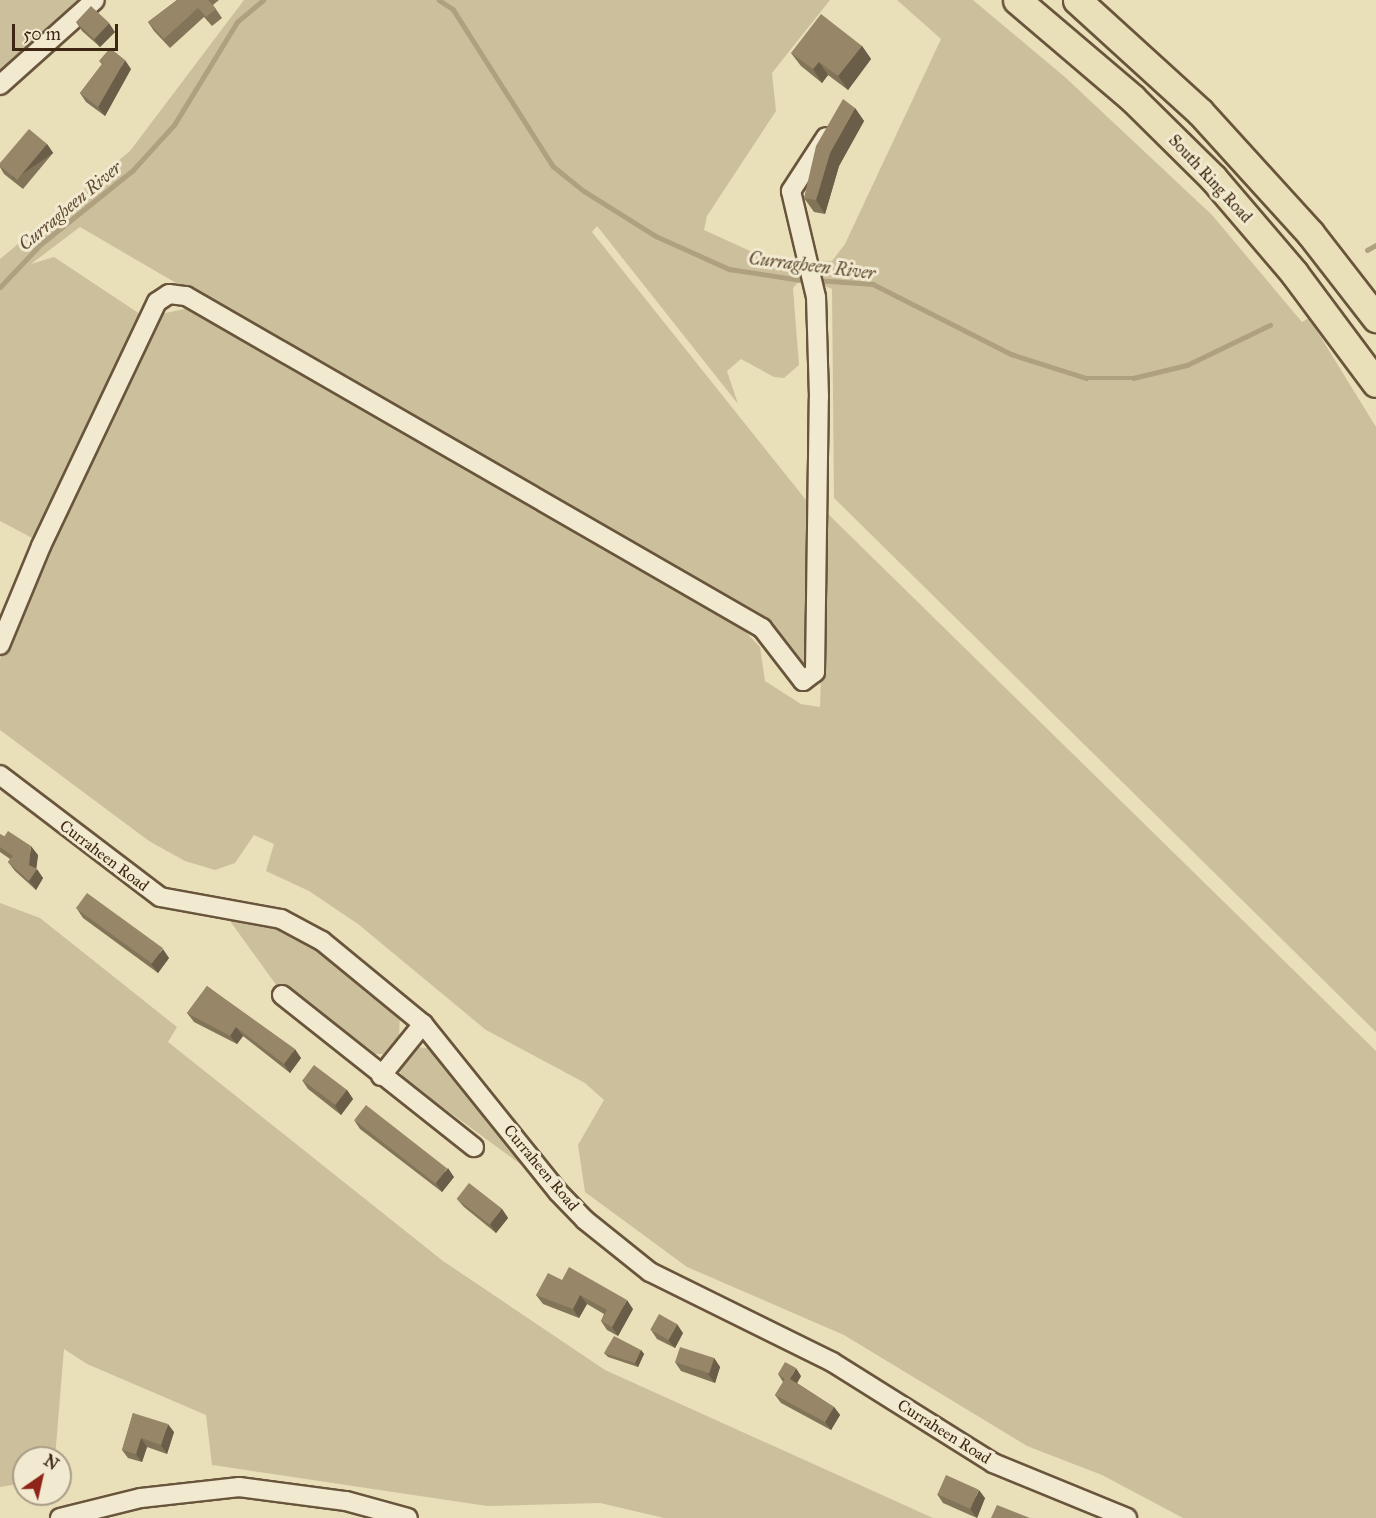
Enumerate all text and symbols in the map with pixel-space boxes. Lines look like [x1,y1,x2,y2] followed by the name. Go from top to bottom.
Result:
[15,12,122,50] scale bar
[23,23,61,45] text: 50 m
[1164,131,1256,227] street label: South Ring Road
[14,157,126,255] water label: Curragheen River
[747,248,877,284] water label: Curragheen River
[56,816,152,896] street label: Curraheen Road
[499,1121,583,1215] street label: Curraheen Road
[894,1396,994,1468] street label: Curraheen Road
[12,1446,72,1506] north arrow
[40,1451,62,1474] text: N

